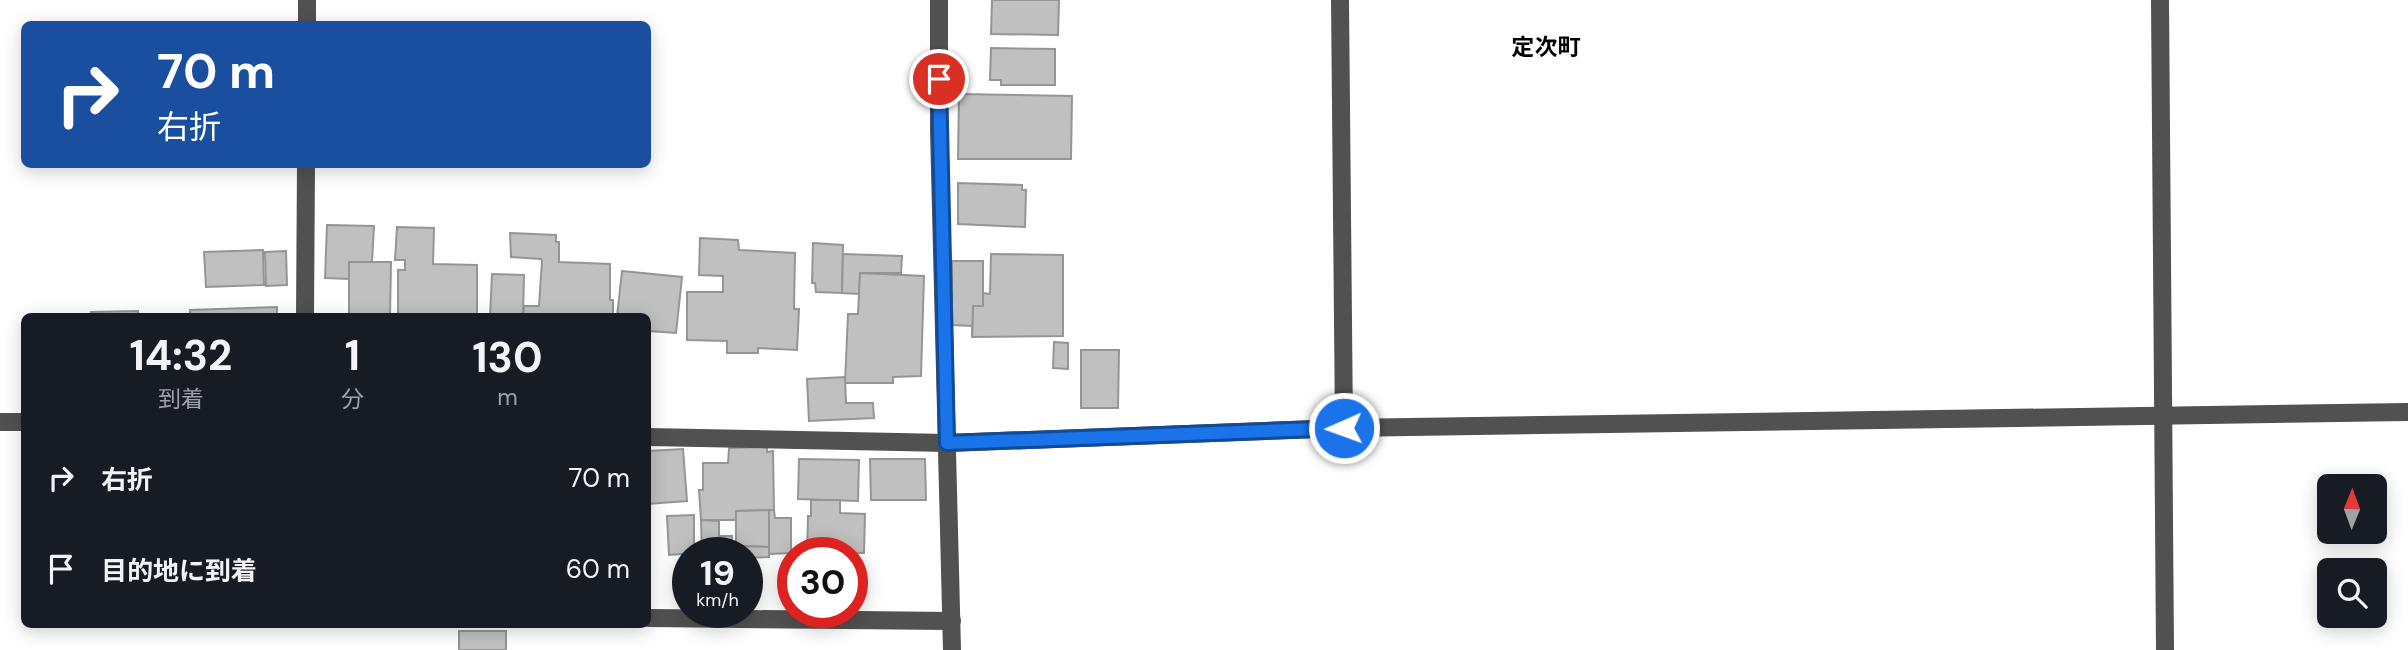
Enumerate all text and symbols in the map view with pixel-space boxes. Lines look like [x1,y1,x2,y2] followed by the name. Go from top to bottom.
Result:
[1512,32,1581,62] district label: 定次町
[157,39,275,103] text: 70 m
[42,49,133,140] icon: right
[909,49,969,109] pin
[920,60,958,98] icon: arrive
[157,106,221,148] text: 右折
[129,328,232,383] text: 14:32
[345,328,360,383] text: 1
[472,330,542,385] text: 130
[497,382,518,412] text: m
[158,384,204,414] text: 到着
[341,384,364,414] text: 分
[1307,391,1381,465] position arrow
[42,459,80,497] icon: right
[569,461,630,495] text: 70 m
[101,463,153,497] text: 右折
[2317,474,2387,544] north arrow
[2317,474,2387,628] map controls
[777,537,868,628] speed limit sign: 30
[42,550,80,588] icon: arrive
[700,550,735,596] text: 19
[566,552,630,586] text: 60 m
[101,554,257,588] text: 目的地に到着
[2317,558,2387,628] button: search
[696,588,739,612] text: km/h

